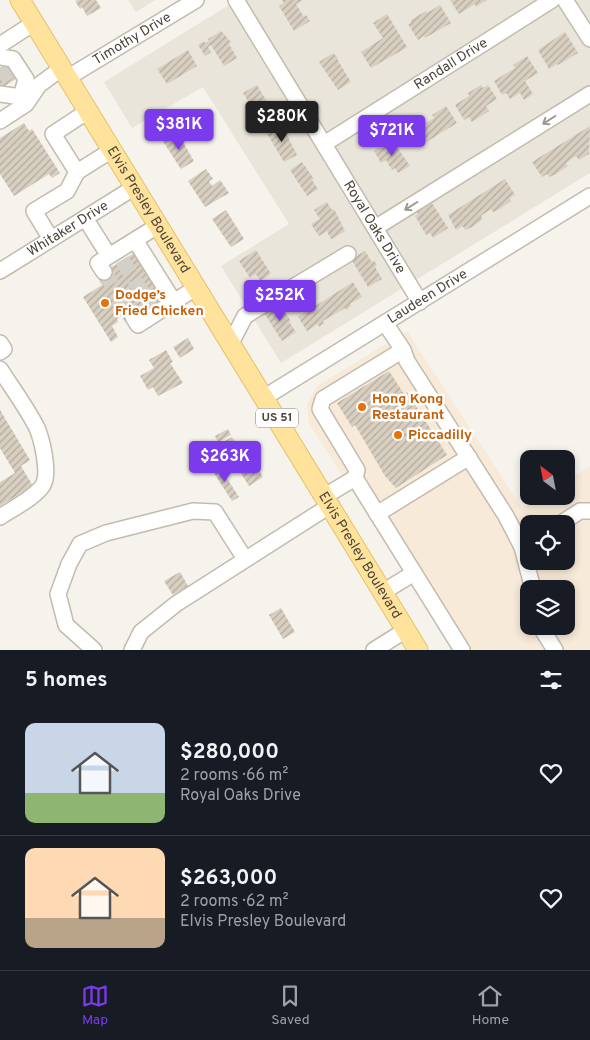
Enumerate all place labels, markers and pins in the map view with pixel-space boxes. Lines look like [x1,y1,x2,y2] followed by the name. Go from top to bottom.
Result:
[247,100,317,143] pin: $280K
[144,108,214,151] pin: $381K
[357,114,427,157] pin: $721K
[245,280,315,322] pin: $252K
[115,287,204,320] place label: Dodge’s Fried Chicken
[99,297,111,309] marker: Dodge’s Fried Chicken
[372,391,444,424] place label: Hong Kong Restaurant
[356,401,368,413] marker: Hong Kong Restaurant
[408,427,472,444] place label: Piccadilly
[392,429,404,441] marker: Piccadilly
[190,440,260,483] pin: $263K

